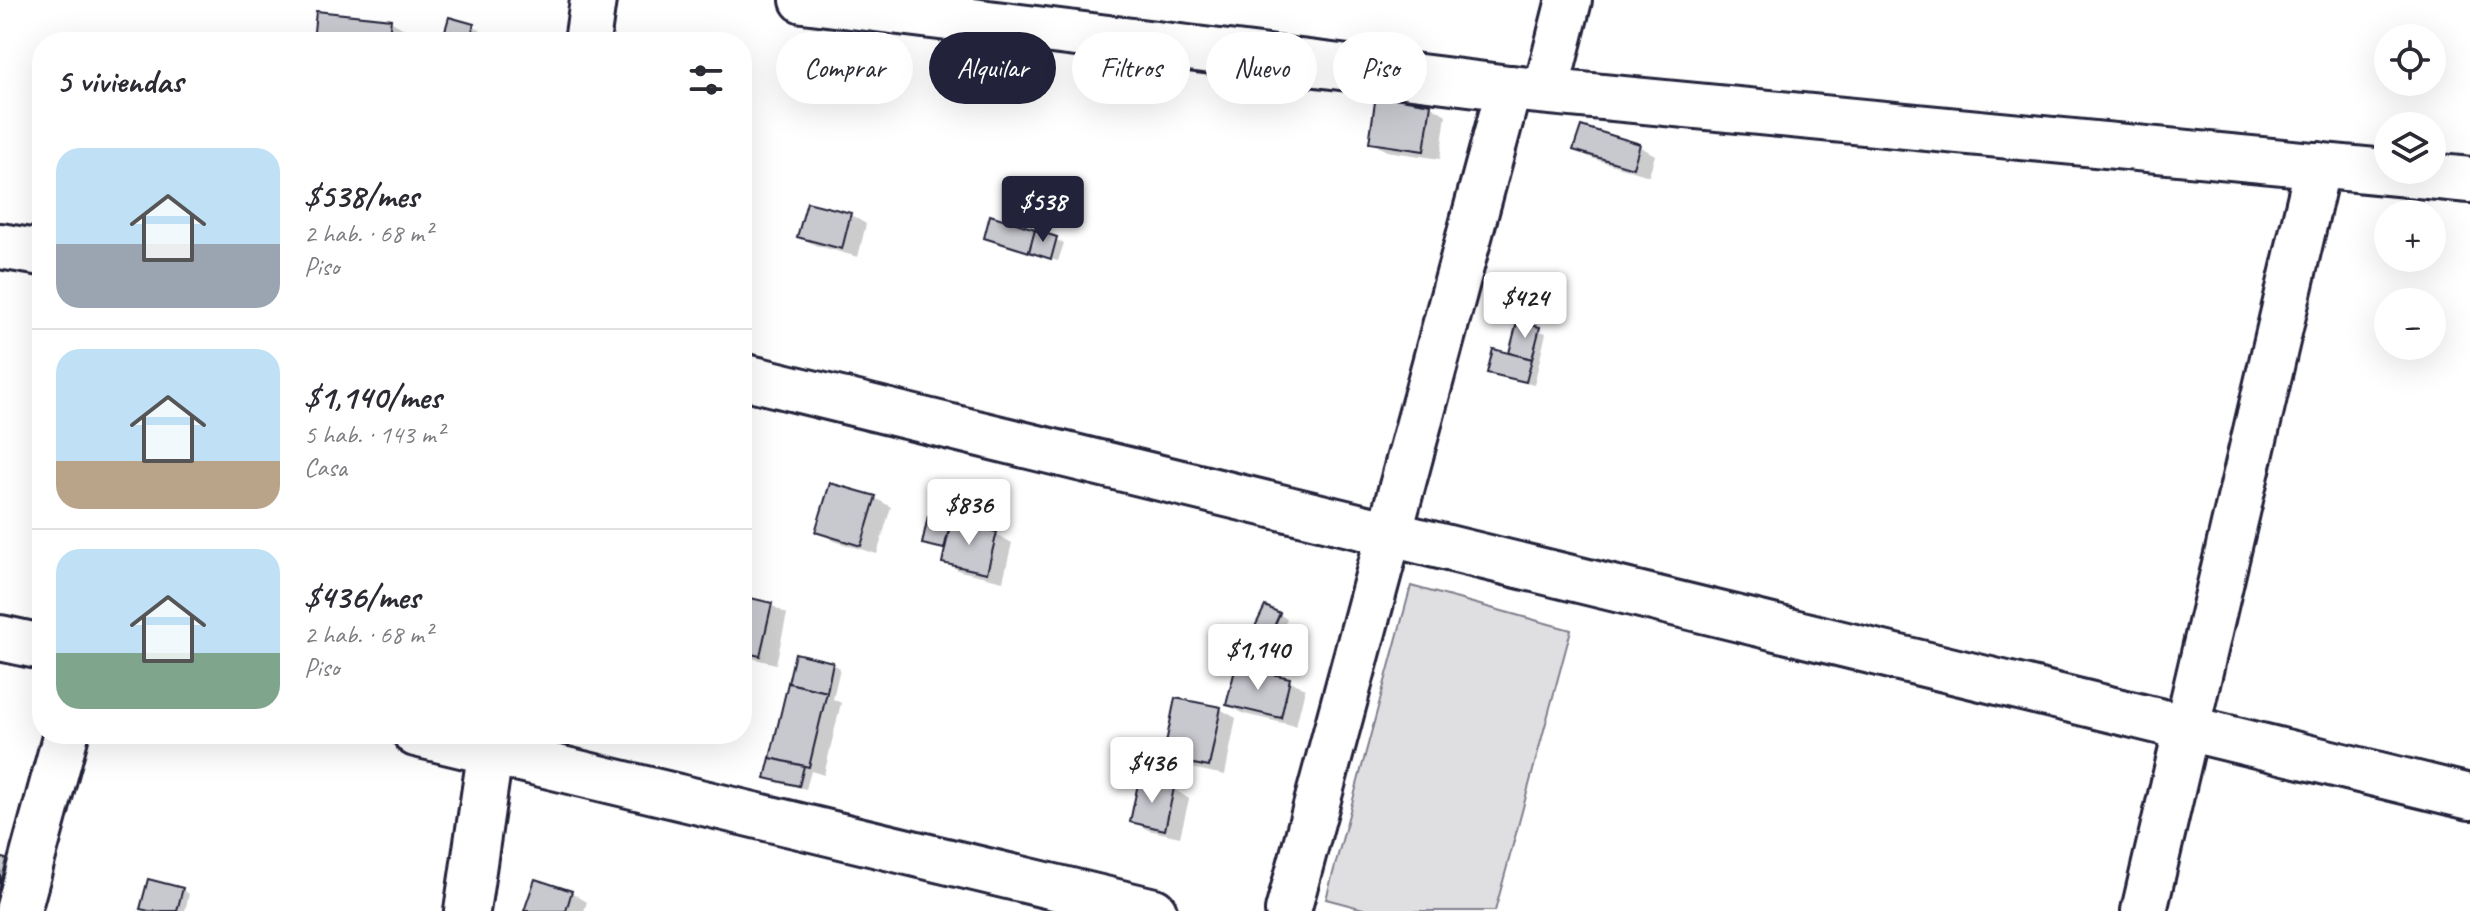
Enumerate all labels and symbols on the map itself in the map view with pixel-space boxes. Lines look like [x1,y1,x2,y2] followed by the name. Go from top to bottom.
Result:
[996,176,1090,244] pin: $538
[1478,272,1572,340] pin: $424
[922,479,1016,547] pin: $836
[1193,624,1323,692] pin: $1,140
[1105,737,1199,805] pin: $436

